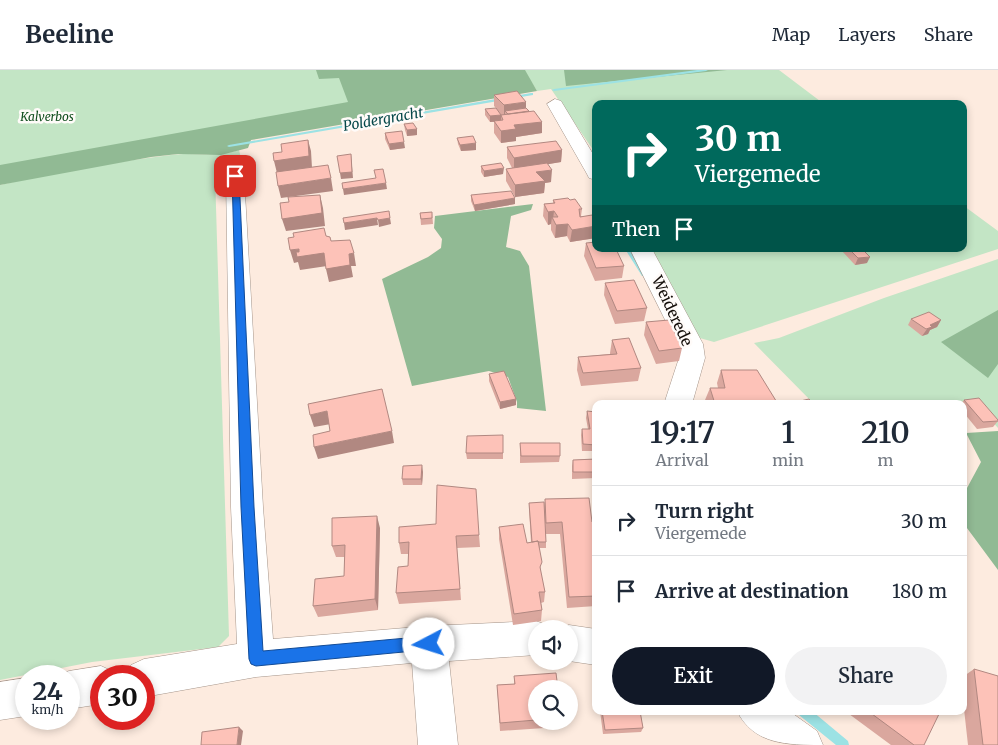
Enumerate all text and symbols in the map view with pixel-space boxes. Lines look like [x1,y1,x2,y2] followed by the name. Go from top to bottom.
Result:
[25,19,114,50] text: Beeline
[772,23,810,46] text: Map
[838,23,896,46] text: Layers
[924,23,973,46] text: Share
[342,103,425,135] water label: Poldergracht
[19,109,74,124] park label: Kalverbos
[695,117,781,161] text: 30 m
[612,120,677,185] icon: right
[214,155,256,197] pin
[695,160,821,188] text: Viergemede
[221,162,249,190] icon: arrive
[670,215,698,243] icon: arrive
[612,217,660,241] text: Then
[648,272,697,349] street label: Weiderede
[649,413,715,451] text: 19:17
[781,413,795,451] text: 1
[861,413,910,451] text: 210
[655,450,709,470] text: Arrival
[772,450,804,470] text: min
[877,450,893,470] text: m
[655,499,754,523] text: Turn right
[612,507,640,535] icon: right
[901,509,947,533] text: 30 m
[655,523,746,543] text: Viergemede
[612,577,640,605] icon: arrive
[655,579,849,603] text: Arrive at destination
[892,579,947,603] text: 180 m
[402,617,454,669] position arrow
[528,620,578,730] map controls
[528,620,578,670] button: sound
[612,647,775,705] button: Exit
[785,647,947,705] button: Share
[90,665,155,730] speed limit sign: 30
[32,675,63,707] text: 24
[528,680,578,730] button: search
[32,702,63,717] text: km/h

